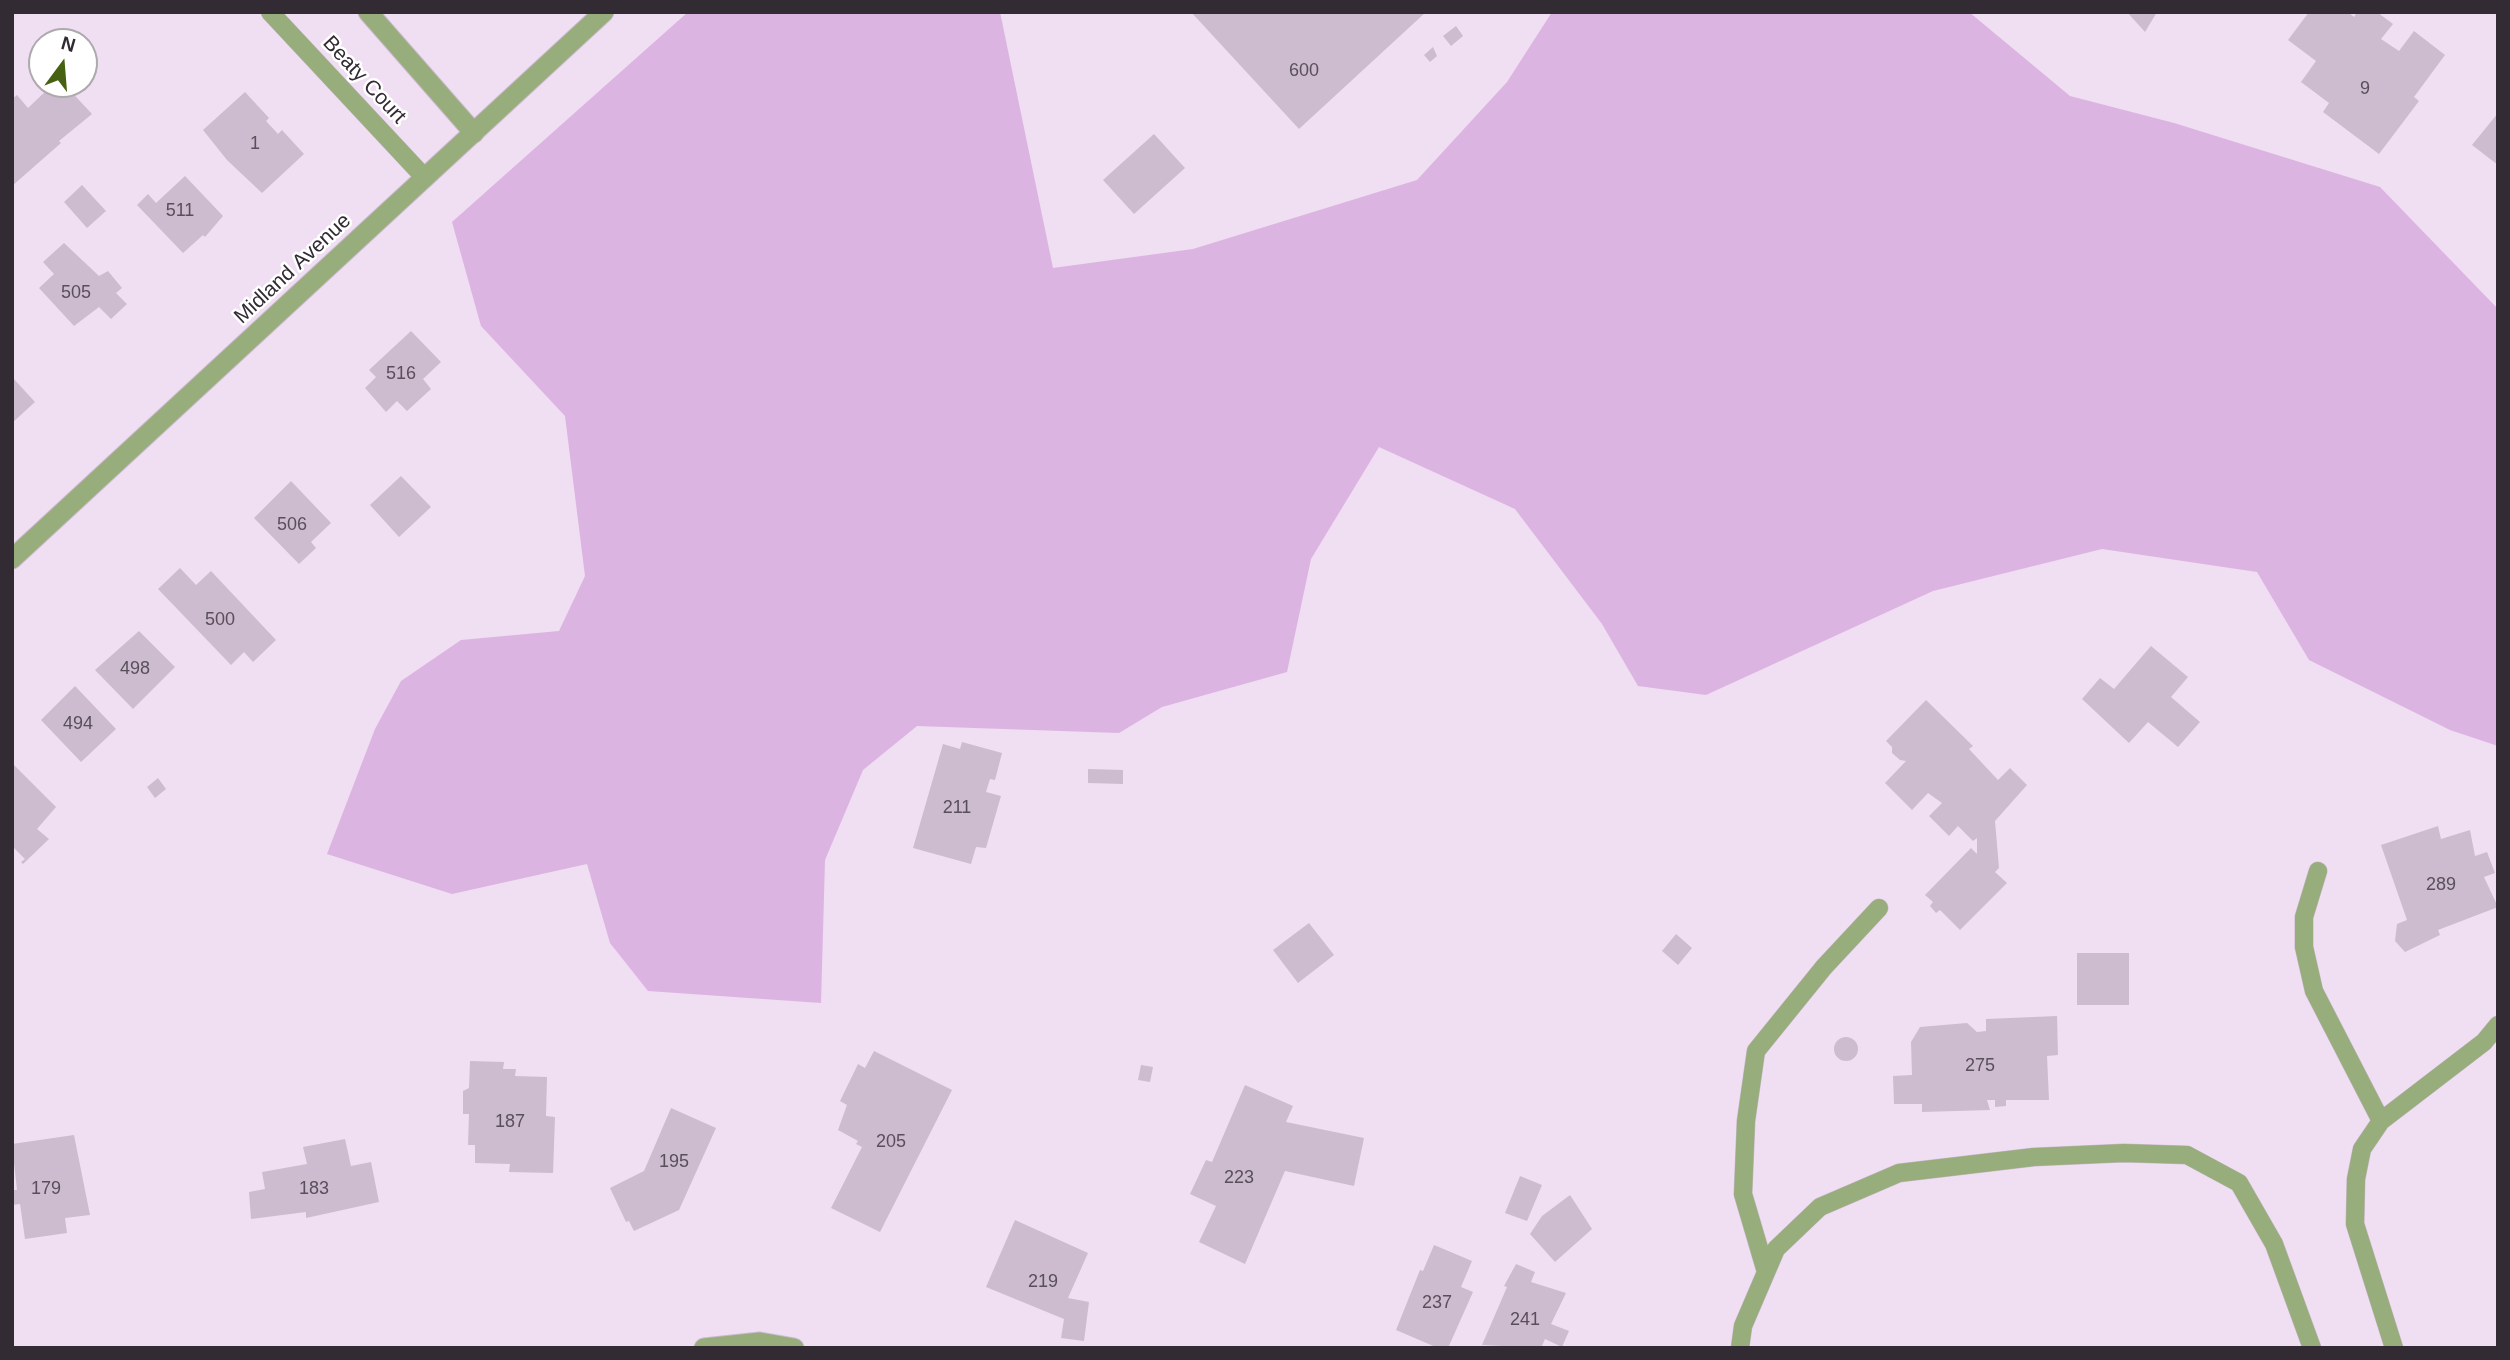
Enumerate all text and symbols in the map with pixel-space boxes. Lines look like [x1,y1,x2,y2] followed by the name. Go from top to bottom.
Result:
[28,28,98,98] north arrow
[317,31,411,129] street label: Beaty Court
[59,32,78,56] text: N
[1289,60,1319,82] house number: 600
[2360,78,2370,100] house number: 9
[250,133,260,155] house number: 1
[166,200,194,222] house number: 511
[229,209,357,329] street label: Midland Avenue
[61,282,91,304] house number: 505
[386,363,416,385] house number: 516
[277,514,307,536] house number: 506
[205,609,235,631] house number: 500
[120,658,150,680] house number: 498
[63,713,93,735] house number: 494
[943,797,971,819] house number: 211
[2426,874,2456,896] house number: 289
[1965,1055,1995,1077] house number: 275
[495,1111,525,1133] house number: 187
[876,1131,906,1153] house number: 205
[659,1151,689,1173] house number: 195
[1224,1167,1254,1189] house number: 223
[31,1178,61,1200] house number: 179
[299,1178,329,1200] house number: 183
[1028,1271,1058,1293] house number: 219
[1422,1292,1452,1314] house number: 237
[1510,1309,1540,1331] house number: 241

